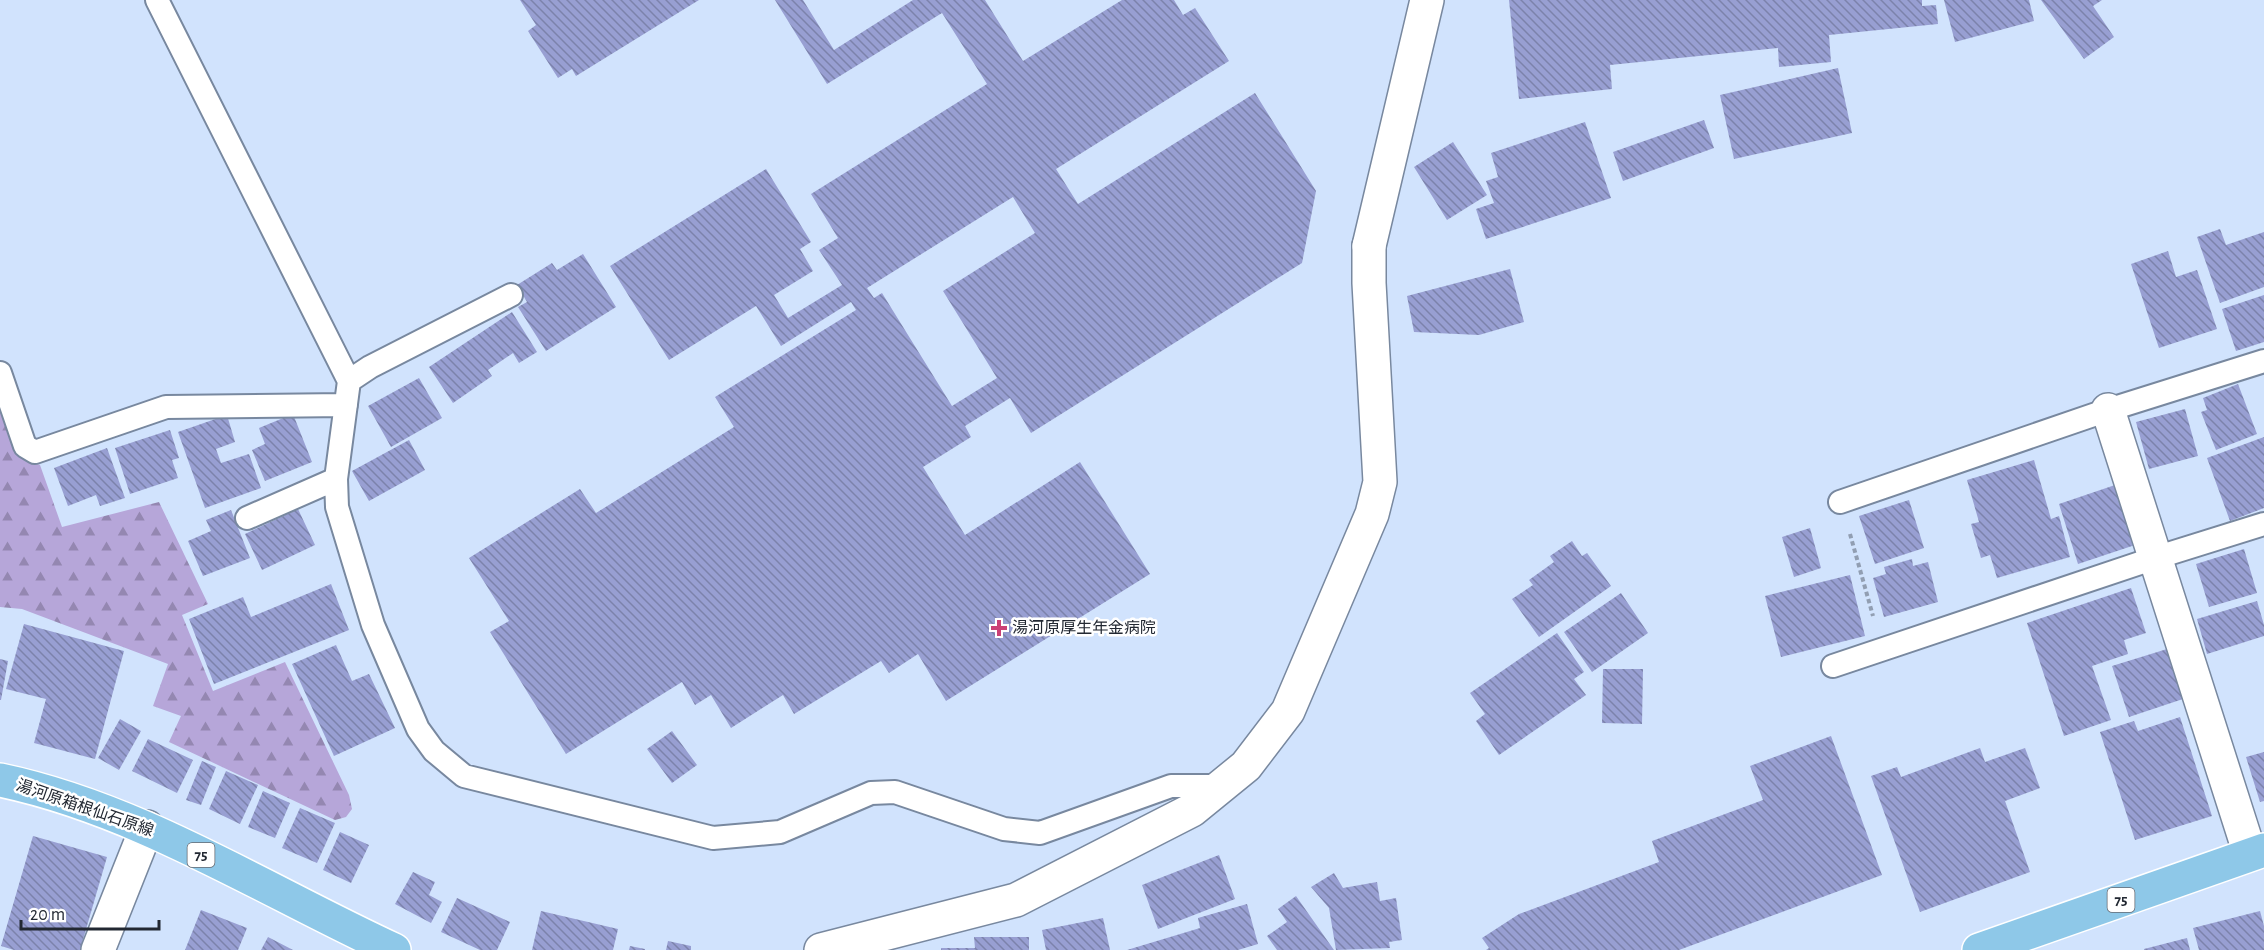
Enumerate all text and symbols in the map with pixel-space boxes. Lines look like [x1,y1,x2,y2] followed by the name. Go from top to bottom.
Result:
[990,619,1008,637] marker: 湯河原厚生年金病院
[1012,619,1156,636] place label: 湯河原厚生年金病院
[14,776,156,839] street label: 湯河原箱根仙石原線
[188,843,214,867] road number: 75
[2108,888,2134,912] road number: 75
[21,893,159,931] scale bar
[30,906,65,924] text: 20 m

